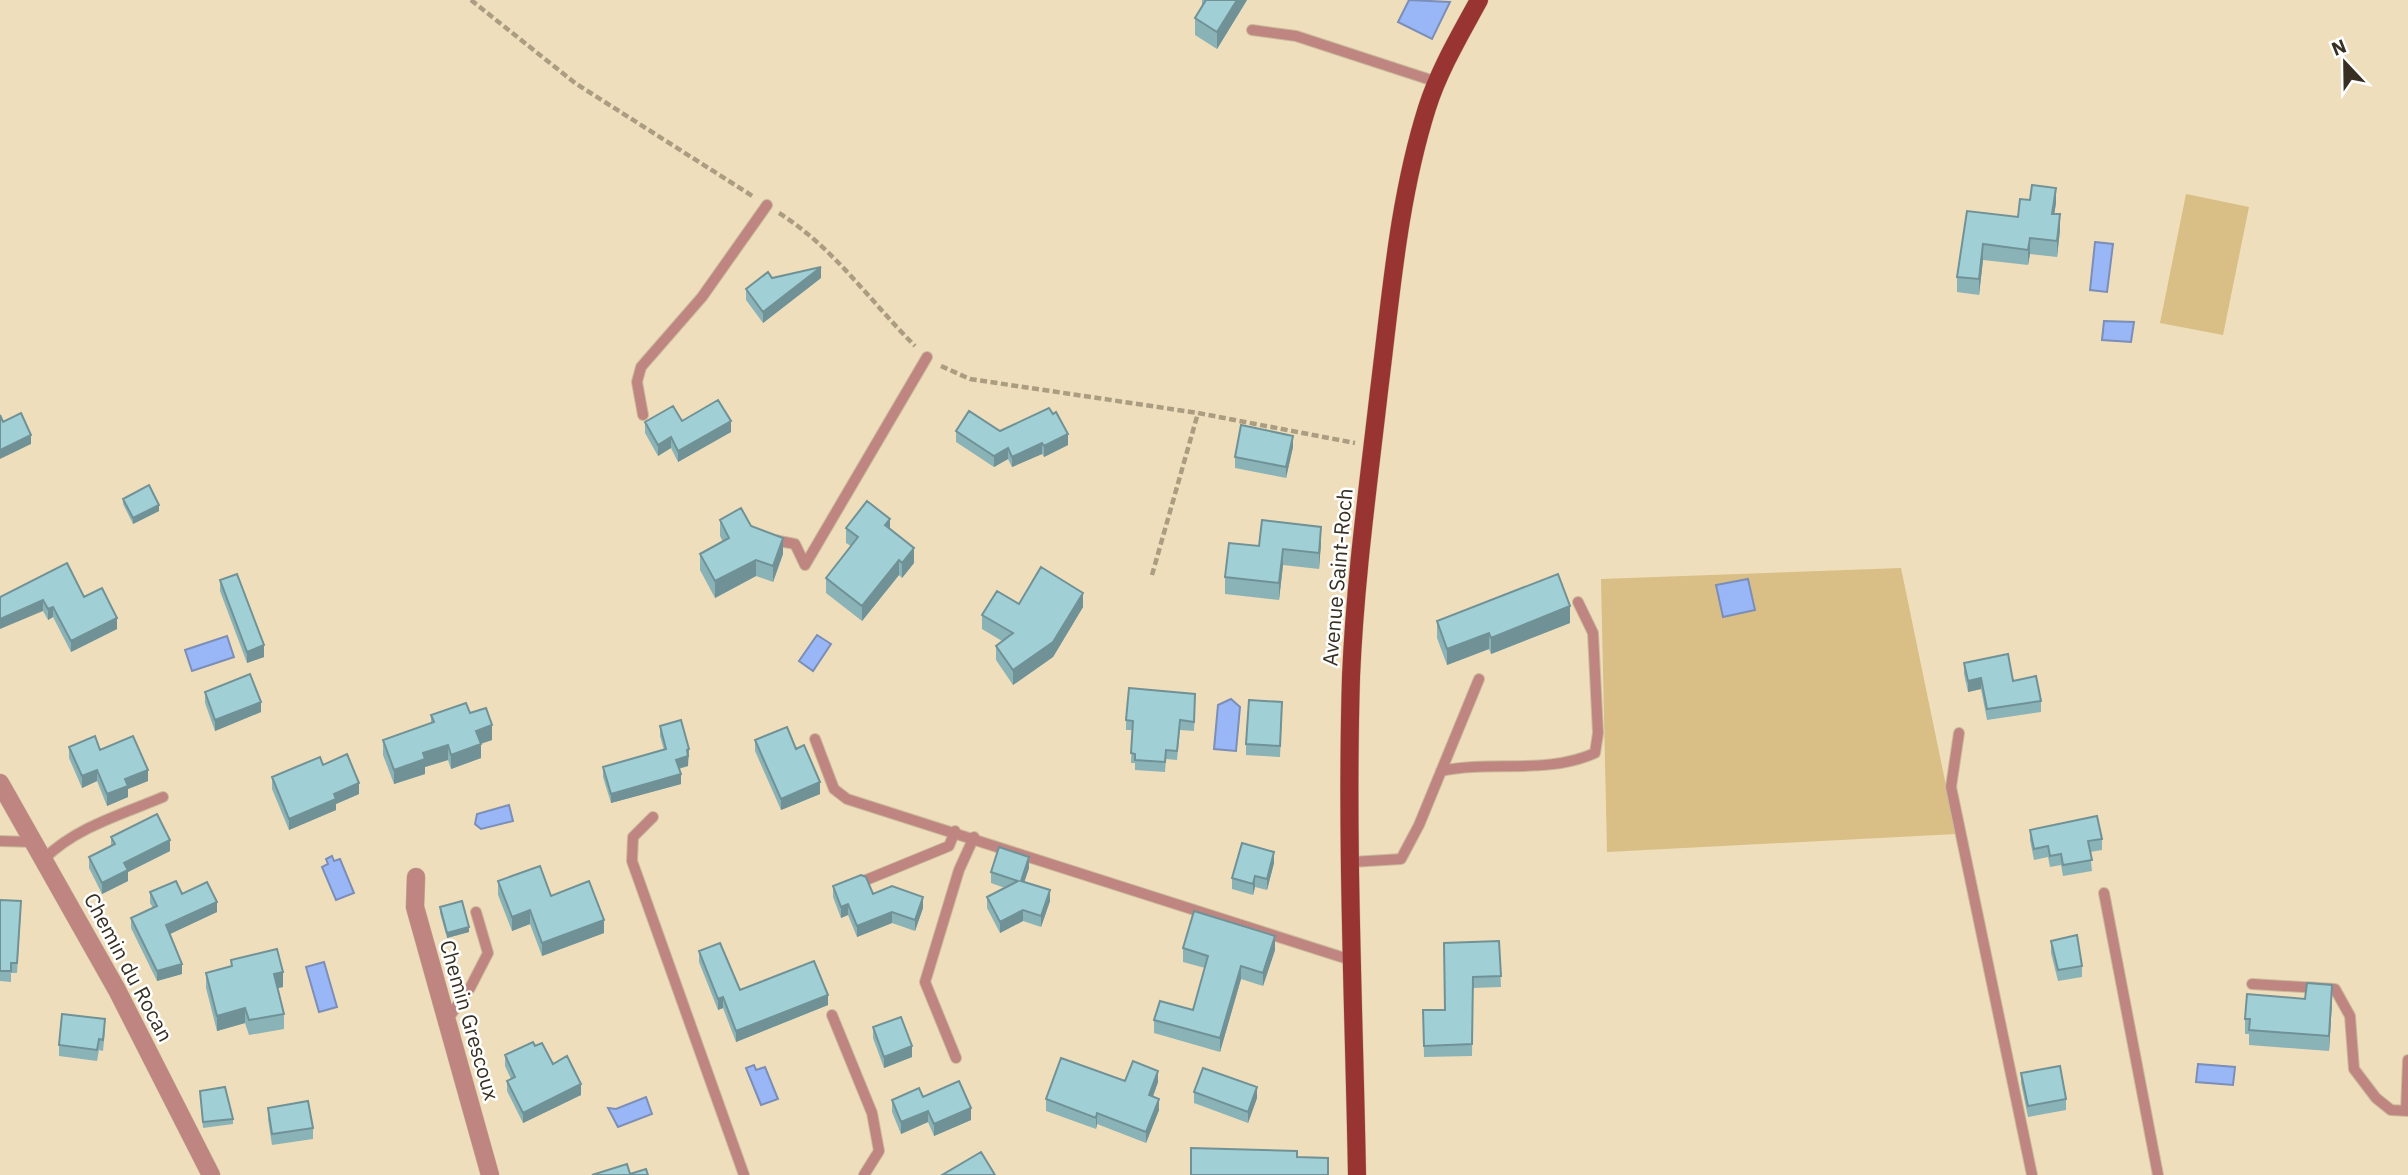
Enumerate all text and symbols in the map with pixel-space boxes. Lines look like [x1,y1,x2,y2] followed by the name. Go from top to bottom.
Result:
[2310,28,2380,98] north arrow
[2328,34,2350,61] text: N
[1315,487,1359,667] street label: Avenue Saint-Roch
[78,888,180,1046] street label: Chemin du Rocan
[434,936,506,1104] street label: Chemin Grescoux

